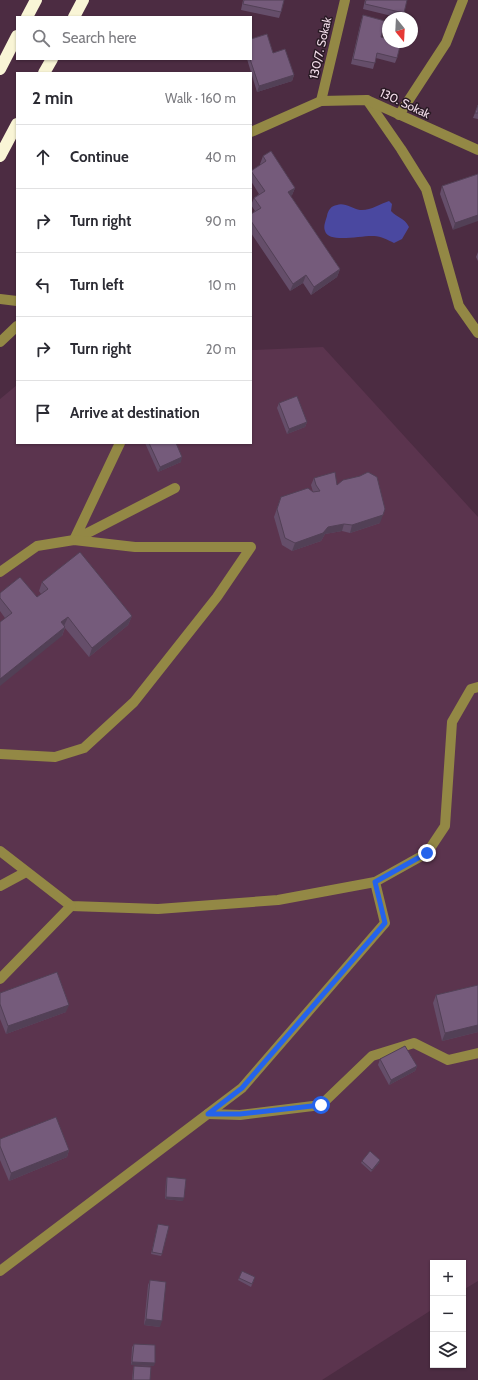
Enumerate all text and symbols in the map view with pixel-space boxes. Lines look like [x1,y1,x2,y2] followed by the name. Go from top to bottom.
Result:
[382,12,418,48] north arrow
[306,15,335,81] street label: 130/7. Sokak
[16,16,252,60] search box
[30,27,52,49] icon: search
[62,29,137,47] text: Search here
[377,85,433,121] street label: 130. Sokak
[32,88,73,108] text: 2 min
[165,90,236,106] text: Walk · 160 m
[32,146,54,168] icon: ahead
[70,148,129,166] text: Continue
[205,149,236,165] text: 40 m
[32,210,54,232] icon: right
[70,212,131,230] text: Turn right
[205,213,236,229] text: 90 m
[32,274,54,296] icon: left
[70,276,124,294] text: Turn left
[208,277,236,293] text: 10 m
[32,338,54,360] icon: right
[70,340,131,358] text: Turn right
[206,341,236,357] text: 20 m
[32,402,54,424] icon: arrive
[70,404,200,422] text: Arrive at destination
[418,844,436,862] route end
[312,1096,330,1114] route start
[430,1260,466,1368] map controls
[430,1260,466,1296] button: +
[430,1296,466,1332] button: −
[430,1332,466,1368] button: layers

